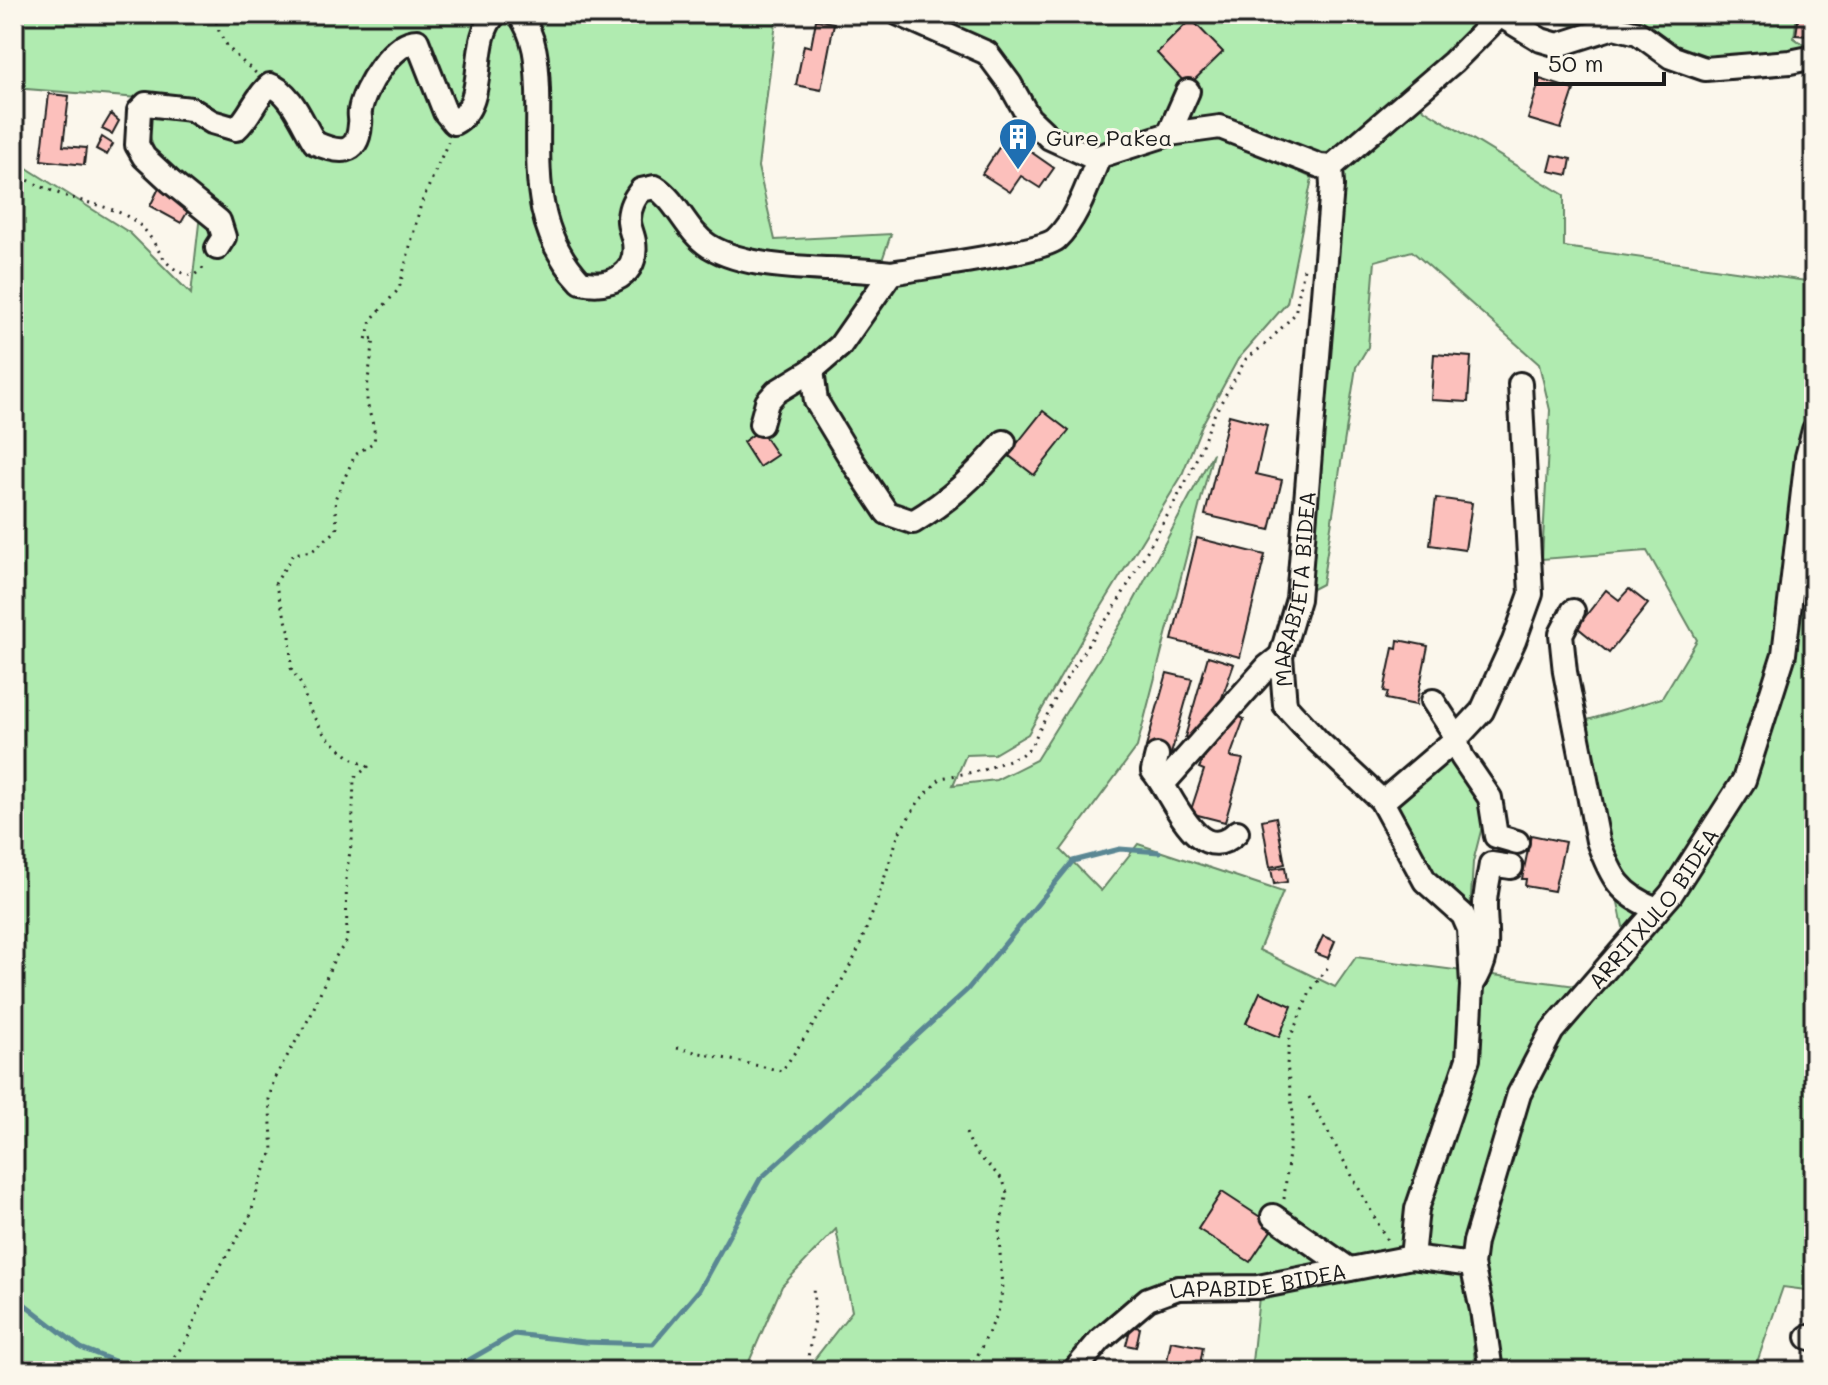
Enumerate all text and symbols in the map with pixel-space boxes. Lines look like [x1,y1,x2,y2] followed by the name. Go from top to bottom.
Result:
[1536,36,1664,86] scale bar
[1548,47,1604,78] text: 50 m
[997,116,1039,171] building icon: Gure Pakea
[1046,123,1172,152] place label: Gure Pakea
[1266,490,1321,688] street label: MARABIETA BIDEA
[1581,822,1724,994] street label: ARRITXULO BIDEA
[1165,1256,1349,1305] street label: LAPABIDE BIDEA

